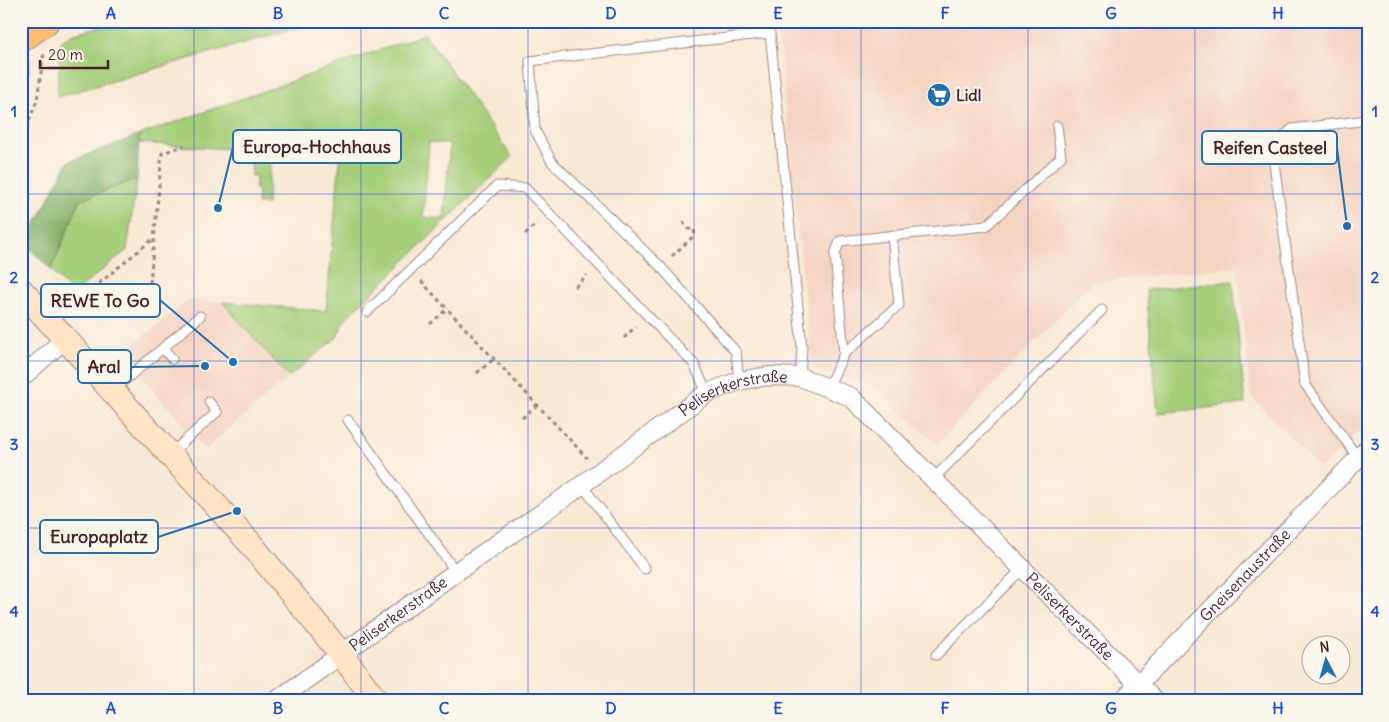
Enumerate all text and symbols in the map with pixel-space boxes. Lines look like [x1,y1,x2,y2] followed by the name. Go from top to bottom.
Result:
[106,3,116,23] text: A
[273,3,284,23] text: B
[439,3,450,23] text: C
[605,3,617,23] text: D
[773,3,783,23] text: E
[940,3,950,23] text: F
[1105,3,1117,23] text: G
[1272,3,1284,23] text: H
[40,38,108,70] scale bar
[48,45,83,64] text: 20 m
[926,82,952,108] supermarket icon: Lidl
[956,85,981,105] place label: Lidl
[11,101,17,121] text: 1
[1372,101,1378,121] text: 1
[233,130,401,163] callout: Europa-Hochhaus
[1202,131,1337,164] callout: Reifen Casteel
[243,135,391,158] text: Europa-Hochhaus
[1213,136,1327,159] text: Reifen Casteel
[10,267,19,287] text: 2
[1371,267,1380,287] text: 2
[41,284,160,317] callout: REWE To Go
[50,289,150,312] text: REWE To Go
[78,350,131,383] callout: Aral
[87,355,121,378] text: Aral
[675,366,788,420] street label: Peliserkerstraße
[9,434,19,454] text: 3
[1370,434,1380,454] text: 3
[40,520,158,553] callout: Europaplatz
[1195,524,1294,626] street label: Gneisenaustraße
[50,525,148,548] text: Europaplatz
[1022,568,1118,664] street label: Peliserkerstraße
[345,572,451,656] street label: Peliserkerstraße
[9,601,19,621] text: 4
[1370,601,1380,621] text: 4
[1302,634,1352,684] north arrow
[1319,638,1330,657] text: N
[106,698,116,718] text: A
[273,698,284,718] text: B
[439,698,450,718] text: C
[605,698,617,718] text: D
[773,698,783,718] text: E
[940,698,950,718] text: F
[1105,698,1117,718] text: G
[1272,698,1284,718] text: H

